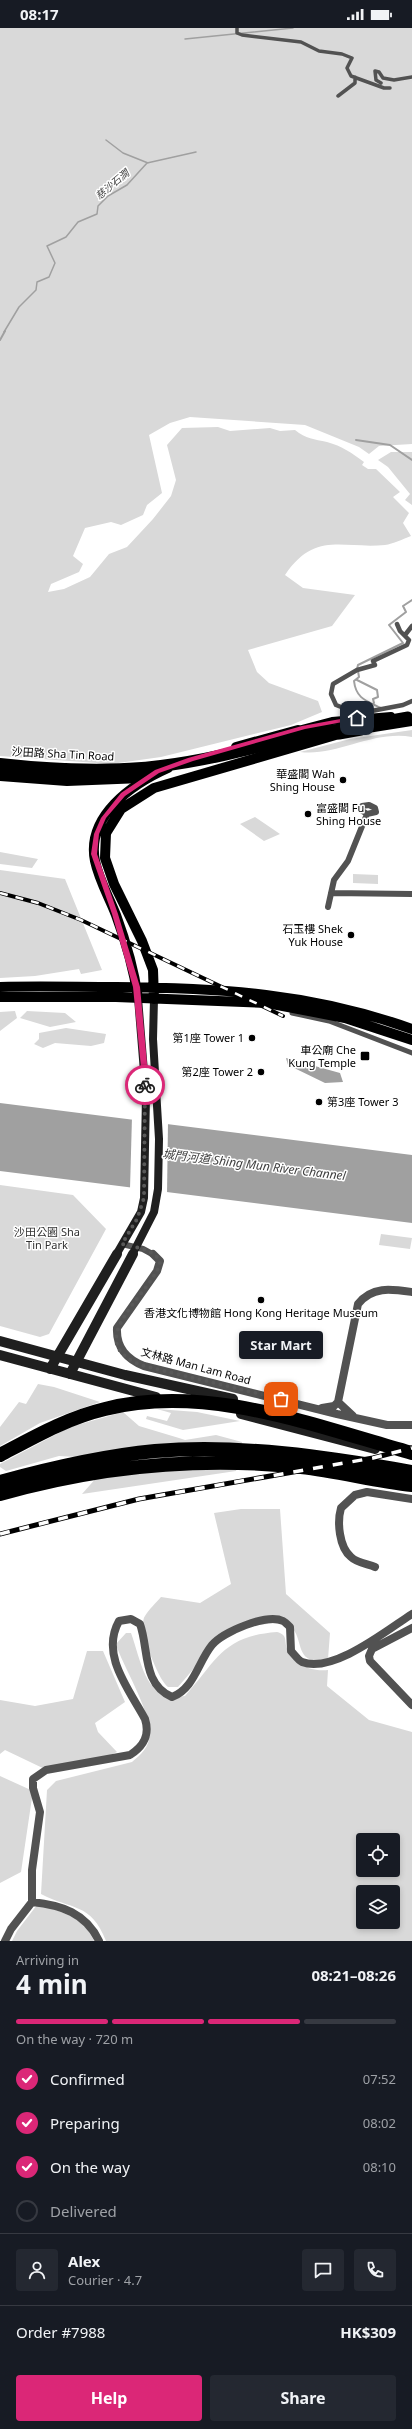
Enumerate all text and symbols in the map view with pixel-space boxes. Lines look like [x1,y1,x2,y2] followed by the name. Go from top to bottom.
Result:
[20,4,59,24] text: 08:17
[92,164,133,202] water label: 慈沙石澗
[340,701,374,735] pin
[346,707,368,729] icon: home
[11,743,115,764] street label: 沙田路 Sha Tin Road
[270,766,335,794] place label: 華盛閣 Wah Shing House
[338,775,348,785] marker: 華盛閣 Wah Shing House
[316,800,381,828] place label: 富盛閣 Fu Shing House
[303,809,313,819] marker: 富盛閣 Fu Shing House
[282,921,343,949] place label: 石玉樓 Shek Yuk House
[346,930,356,940] marker: 石玉樓 Shek Yuk House
[173,1030,244,1045] place label: 第1座 Tower 1
[247,1033,257,1043] marker: 第1座 Tower 1
[288,1042,356,1070] place label: 車公廟 Che Kung Temple
[359,1050,371,1062] marker: 車公廟 Che Kung Temple
[182,1064,253,1079] place label: 第2座 Tower 2
[125,1065,165,1105] courier
[256,1067,266,1077] marker: 第2座 Tower 2
[134,1074,156,1096] icon: bike
[327,1094,398,1109] place label: 第3座 Tower 3
[314,1097,324,1107] marker: 第3座 Tower 3
[161,1145,348,1184] water label: 城門河道 Shing Mun River Channel
[14,1224,80,1252] park label: 沙田公園 Sha Tin Park
[256,1295,266,1305] marker: 香港文化博物館 Hong Kong Heritage Museum
[144,1305,378,1320] place label: 香港文化博物館 Hong Kong Heritage Museum
[239,1331,323,1359] callout: Star Mart
[250,1336,312,1354] text: Star Mart
[140,1344,253,1387] street label: 文林路 Man Lam Road
[264,1382,298,1416] pin
[270,1388,292,1410] icon: bag
[356,1833,400,1929] map controls
[356,1833,400,1877] button: locate
[356,1885,400,1929] button: layers
[16,1951,79,1969] text: Arriving in
[311,1965,396,1985] text: 08:21–08:26
[16,1966,88,2002] text: 4 min
[16,2030,133,2048] text: On the way · 720 m
[16,2068,38,2090] icon: check
[50,2069,125,2089] text: Confirmed
[363,2070,396,2088] text: 07:52
[16,2112,38,2134] icon: check
[50,2113,120,2133] text: Preparing
[363,2114,396,2132] text: 08:02
[16,2156,38,2178] icon: check
[50,2157,130,2177] text: On the way
[363,2158,396,2176] text: 08:10
[50,2201,117,2221] text: Delivered
[16,2249,58,2291] button: person
[302,2249,344,2291] button: chat
[354,2249,396,2291] button: phone
[68,2251,100,2271] text: Alex
[68,2271,142,2289] text: Courier · 4.7
[16,2322,105,2342] text: Order #7988
[340,2322,396,2342] text: HK$309
[16,2375,202,2421] button: Help
[210,2375,396,2421] button: Share

